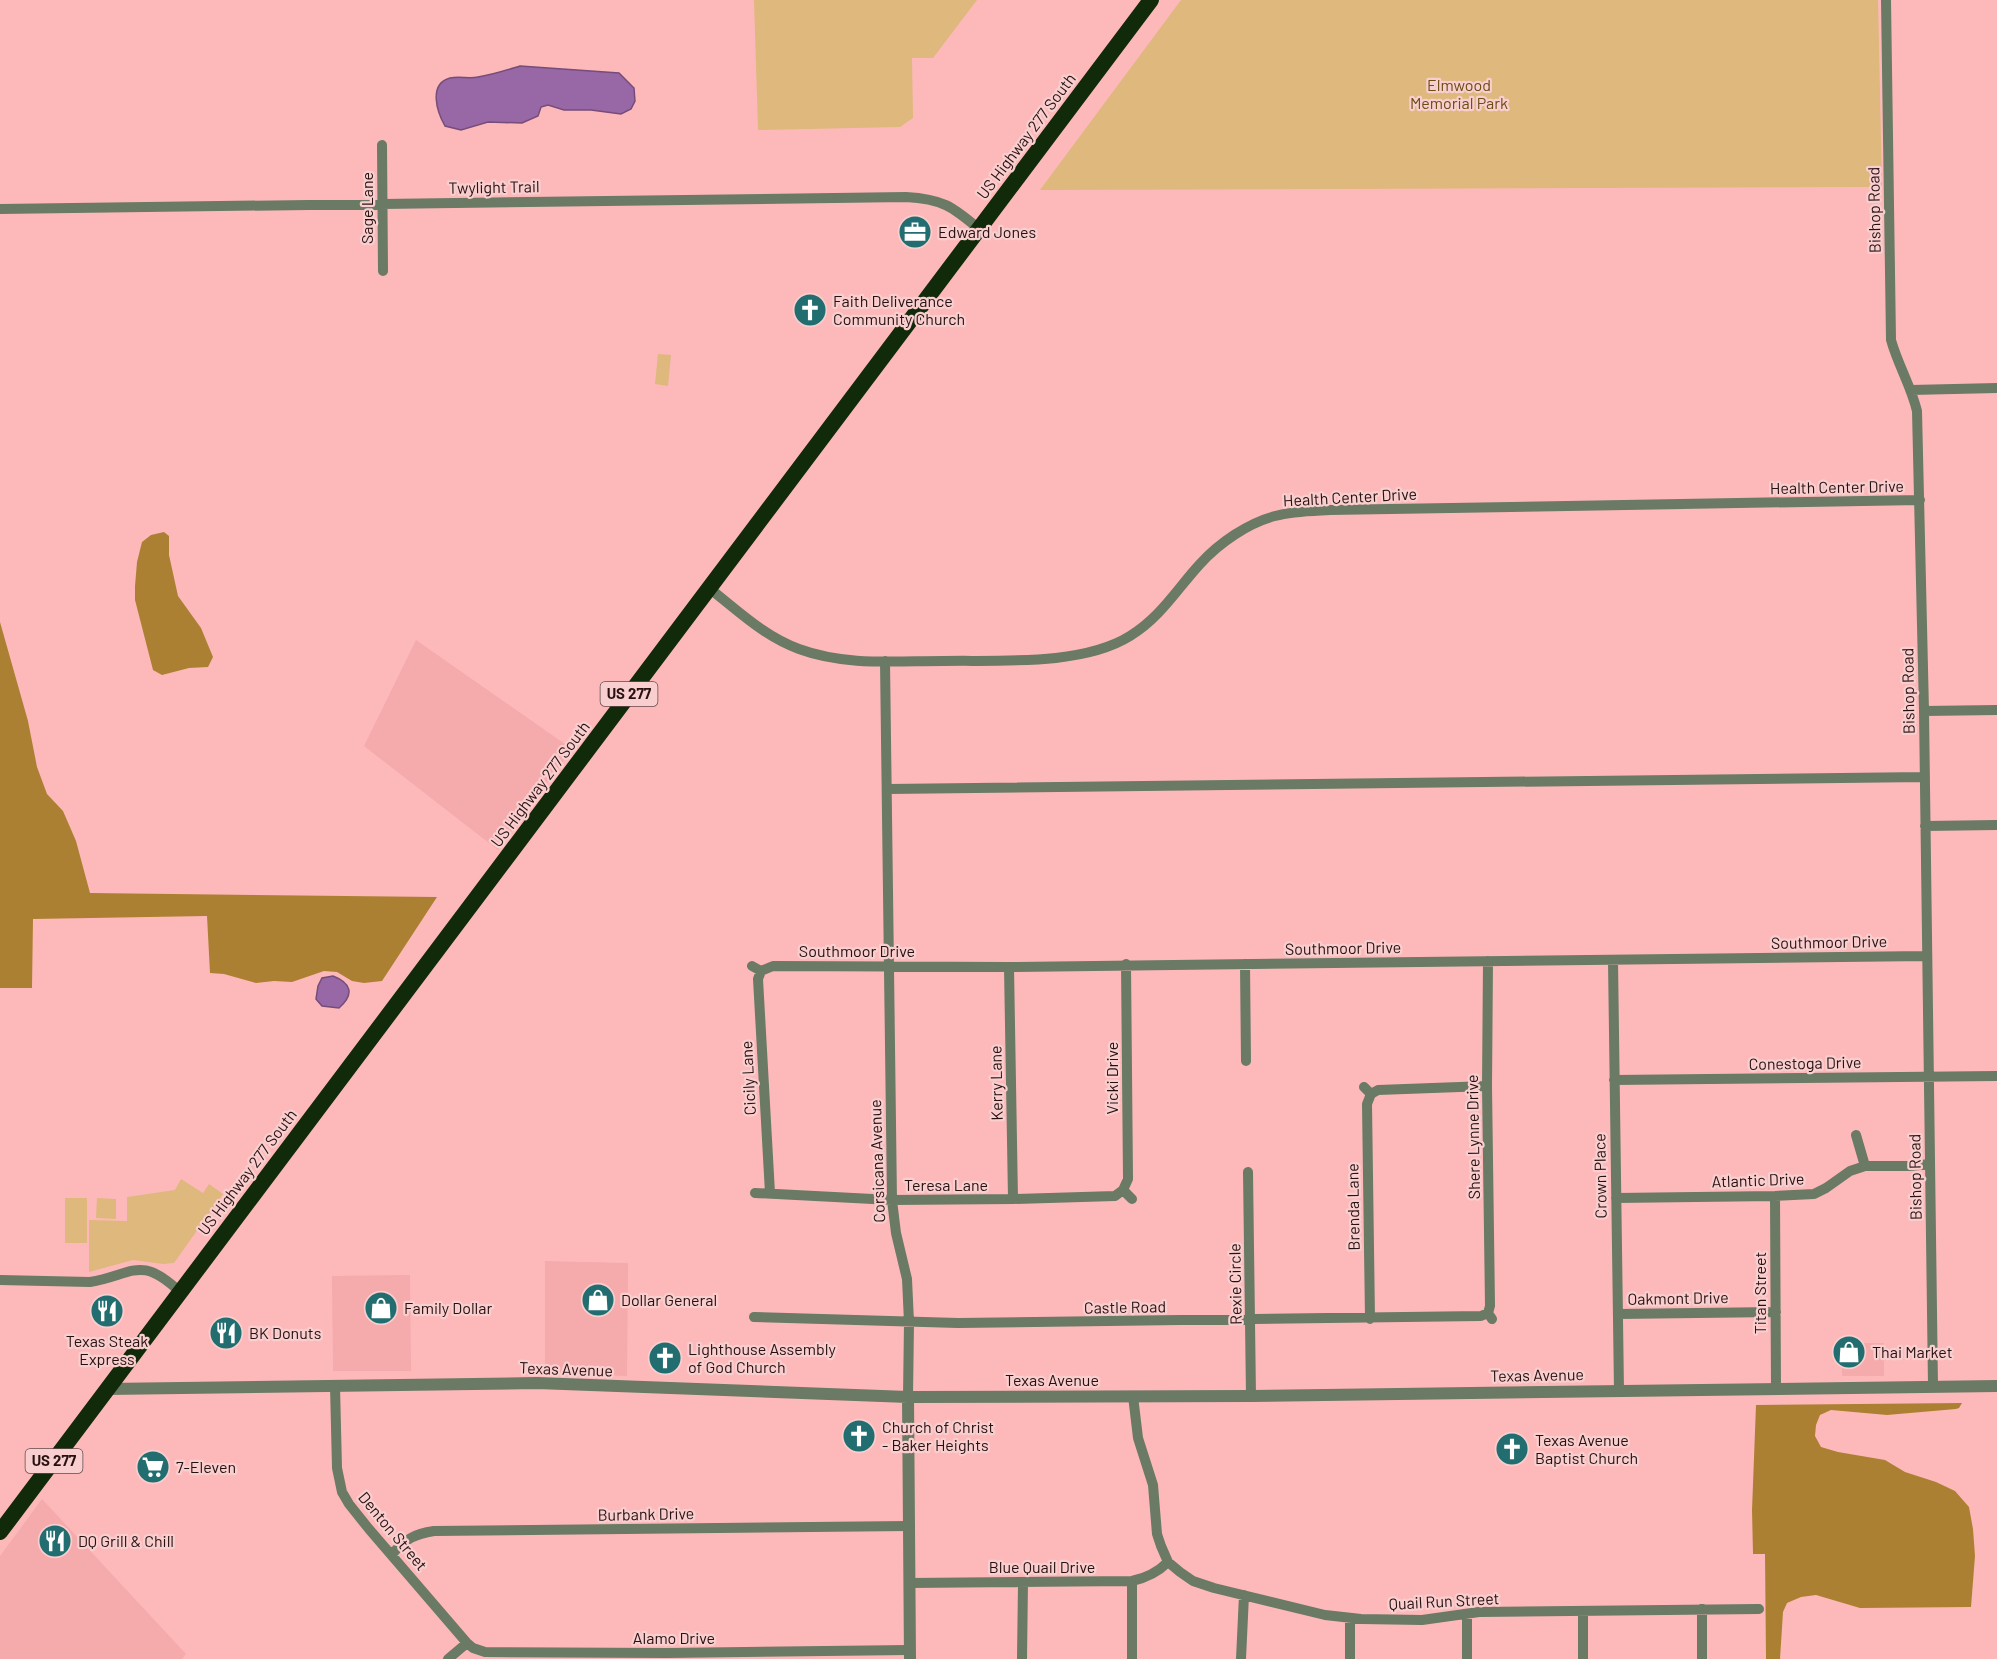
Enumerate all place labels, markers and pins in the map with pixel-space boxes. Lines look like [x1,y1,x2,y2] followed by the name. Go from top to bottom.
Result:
[897,214,933,250] office icon: Edward Jones
[938,222,1036,241] place label: Edward Jones
[833,291,965,328] place label: Faith Deliverance Community Church
[792,292,828,328] church icon: Faith Deliverance Community Church
[580,1282,616,1318] shop icon: Dollar General
[363,1290,399,1326] shop icon: Family Dollar
[621,1290,717,1309] place label: Dollar General
[89,1293,125,1329] restaurant icon: Texas Steak Express
[404,1298,492,1317] place label: Family Dollar
[208,1315,244,1351] restaurant icon: BK Donuts
[249,1323,321,1342] place label: BK Donuts
[66,1331,148,1368] place label: Texas Steak Express
[1831,1334,1867,1370] shop icon: Thai Market
[688,1339,836,1376] place label: Lighthouse Assembly of God Church
[647,1340,683,1376] church icon: Lighthouse Assembly of God Church
[1872,1342,1953,1361] place label: Thai Market
[882,1417,994,1454] place label: Church of Christ - Baker Heights
[841,1418,877,1454] church icon: Church of Christ - Baker Heights
[1535,1430,1638,1467] place label: Texas Avenue Baptist Church
[1494,1431,1530,1467] church icon: Texas Avenue Baptist Church
[135,1449,171,1485] supermarket icon: 7-Eleven
[176,1457,236,1476] place label: 7-Eleven
[37,1523,73,1559] restaurant icon: DQ Grill & Chill
[78,1531,174,1550] place label: DQ Grill & Chill

